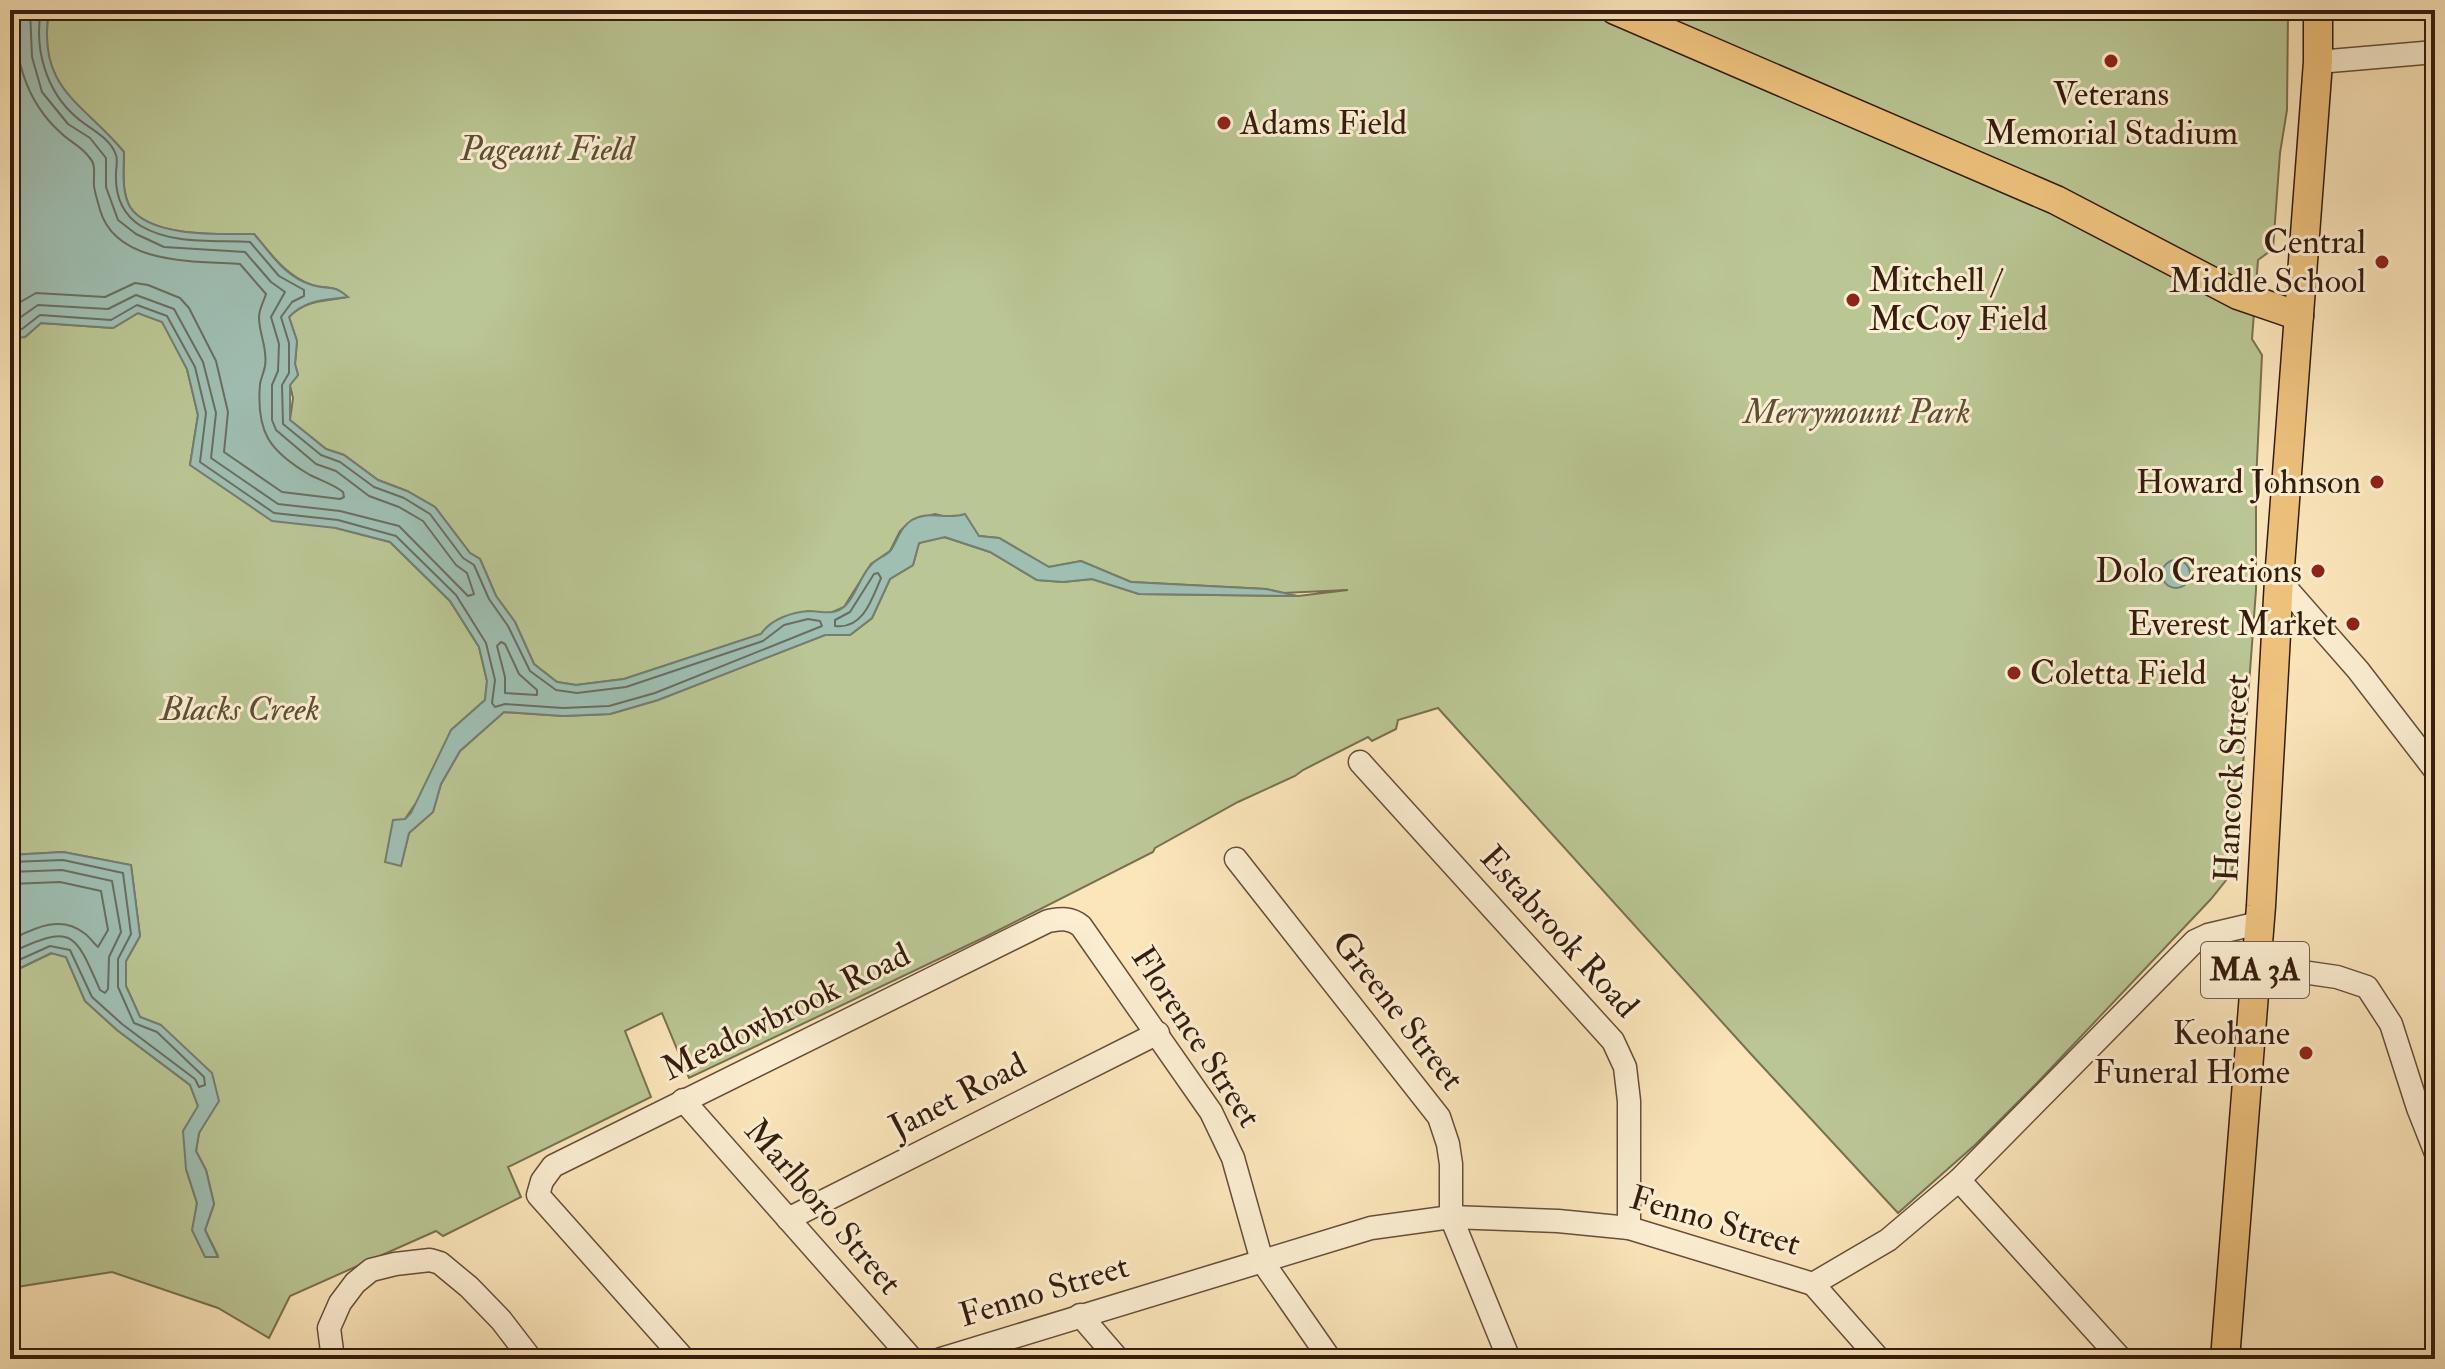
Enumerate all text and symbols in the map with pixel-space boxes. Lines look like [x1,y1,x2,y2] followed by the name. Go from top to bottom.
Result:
[2102,52,2120,70] marker: Veterans Memorial Stadium
[1984,73,2238,155] place label: Veterans Memorial Stadium
[1239,102,1407,145] place label: Adams Field
[1215,114,1233,132] marker: Adams Field
[459,128,636,171] park label: Pageant Field
[2169,221,2366,303] place label: Central Middle School
[2373,253,2391,271] marker: Central Middle School
[1869,259,2048,341] place label: Mitchell / McCoy Field
[1844,291,1862,309] marker: Mitchell / McCoy Field
[1741,391,1971,434] park label: Merrymount Park
[2136,461,2361,504] place label: Howard Johnson
[2368,473,2386,491] marker: Howard Johnson
[2095,550,2302,593] place label: Dolo Creations
[2309,562,2327,580] marker: Dolo Creations
[2128,603,2337,646] place label: Everest Market
[2344,615,2362,633] marker: Everest Market
[2030,652,2207,695] place label: Coletta Field
[2005,664,2023,682] marker: Coletta Field
[2205,673,2259,883] street label: Hancock Street
[158,688,320,731] park label: Blacks Creek
[1470,837,1648,1027] street label: Estabrook Road
[1322,923,1474,1099] street label: Greene Street
[655,933,917,1091] street label: Meadowbrook Road
[1121,938,1271,1136] street label: Florence Street
[2201,942,2309,998] road number: MA 3A
[2093,1012,2290,1094] place label: Keohane Funeral Home
[881,1043,1034,1149] street label: Janet Road
[2297,1044,2315,1062] marker: Keohane Funeral Home
[735,1110,911,1304] street label: Marlboro Street
[1625,1176,1805,1266] street label: Fenno Street
[954,1245,1134,1337] street label: Fenno Street

